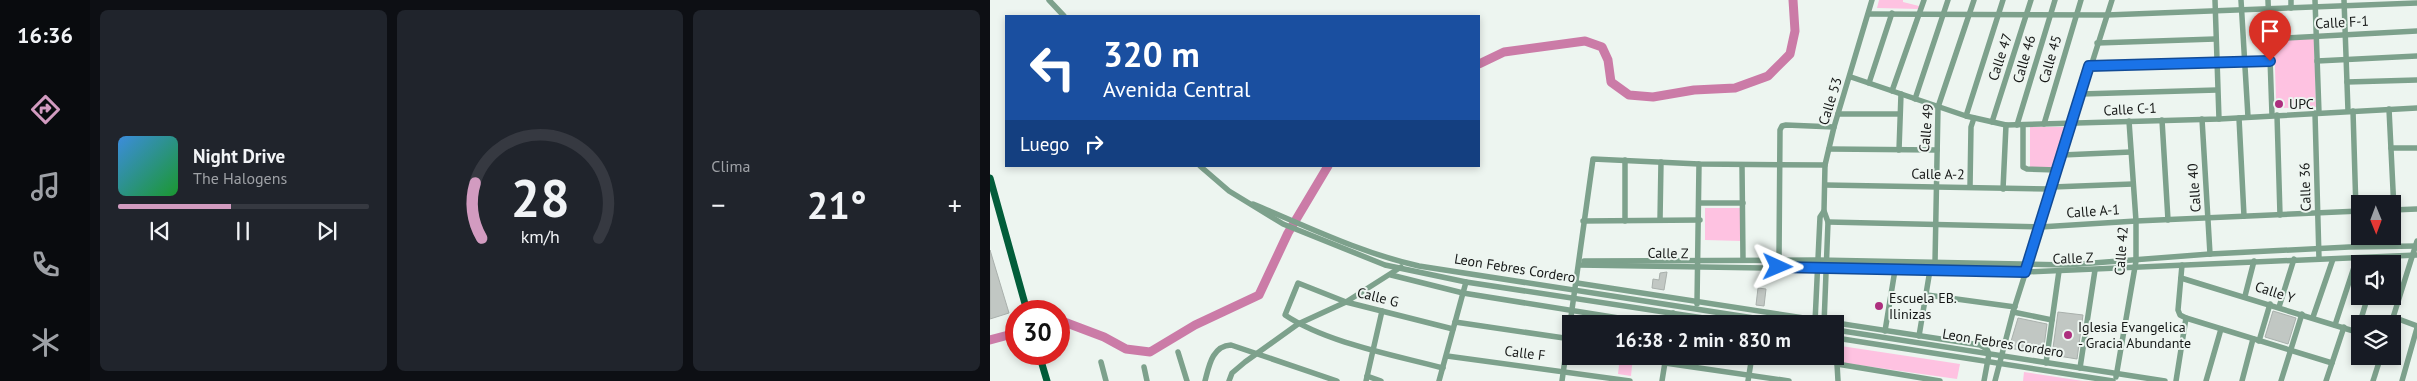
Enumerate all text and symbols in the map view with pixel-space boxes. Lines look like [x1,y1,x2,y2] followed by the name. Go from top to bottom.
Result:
[2249,10,2291,61] pin
[2315,12,2369,32] street label: Calle F-1
[2256,17,2284,45] icon: arrive
[17,21,73,49] text: 16:36
[1103,31,1200,77] text: 320 m
[1984,31,2016,83] street label: Calle 47
[2009,33,2039,85] street label: Calle 46
[2035,33,2065,85] street label: Calle 45
[1020,35,1085,100] icon: left
[1103,75,1250,103] text: Avenida Central
[1814,75,1846,127] street label: Calle 53
[28,92,63,127] icon: directions
[2289,95,2314,113] place label: UPC
[2273,98,2285,110] marker: UPC
[2103,99,2157,119] street label: Calle C-1
[1915,103,1937,153] street label: Calle 49
[1080,130,1108,158] icon: right
[1020,132,1070,156] text: Luego
[193,144,285,168] text: Night Drive
[711,156,750,176] text: Clima
[2295,162,2315,212] street label: Calle 36
[2183,163,2205,213] street label: Calle 40
[511,164,569,231] text: 28
[1911,165,1965,183] street label: Calle A-2
[193,168,287,188] text: The Halogens
[28,169,63,204] icon: music
[807,180,867,229] text: 21°
[711,186,725,223] text: −
[948,186,962,223] text: +
[2351,195,2401,245] north arrow
[2351,195,2401,365] map controls
[2066,200,2120,222] street label: Calle A-1
[146,217,174,245] icon: previous
[229,217,257,245] icon: pause
[313,217,341,245] icon: next
[520,225,560,248] text: km/h
[2110,226,2132,276] street label: Calle 42
[1751,240,1803,292] position arrow
[1647,244,1689,262] street label: Calle Z
[28,247,63,282] icon: phone
[2052,248,2094,268] street label: Calle Z
[1453,250,1577,286] street label: Leon Febres Cordero
[2351,255,2401,305] button: sound
[2253,277,2298,307] street label: Calle Y
[1355,283,1401,311] street label: Calle G
[1889,289,1957,323] place label: Escuela EB. Ilinizas
[1005,300,1070,365] speed limit sign: 30
[1873,300,1885,312] marker: Escuela EB. Ilinizas
[2351,315,2401,365] button: layers
[2078,318,2191,352] place label: Iglesia Evangelica - Gracia Abundante
[28,325,63,360] icon: climate
[1941,325,2065,361] street label: Leon Febres Cordero
[1615,328,1791,352] text: 16:38 · 2 min · 830 m
[2062,329,2074,341] marker: Iglesia Evangelica - Gracia Abundante
[1504,342,1546,364] street label: Calle F

